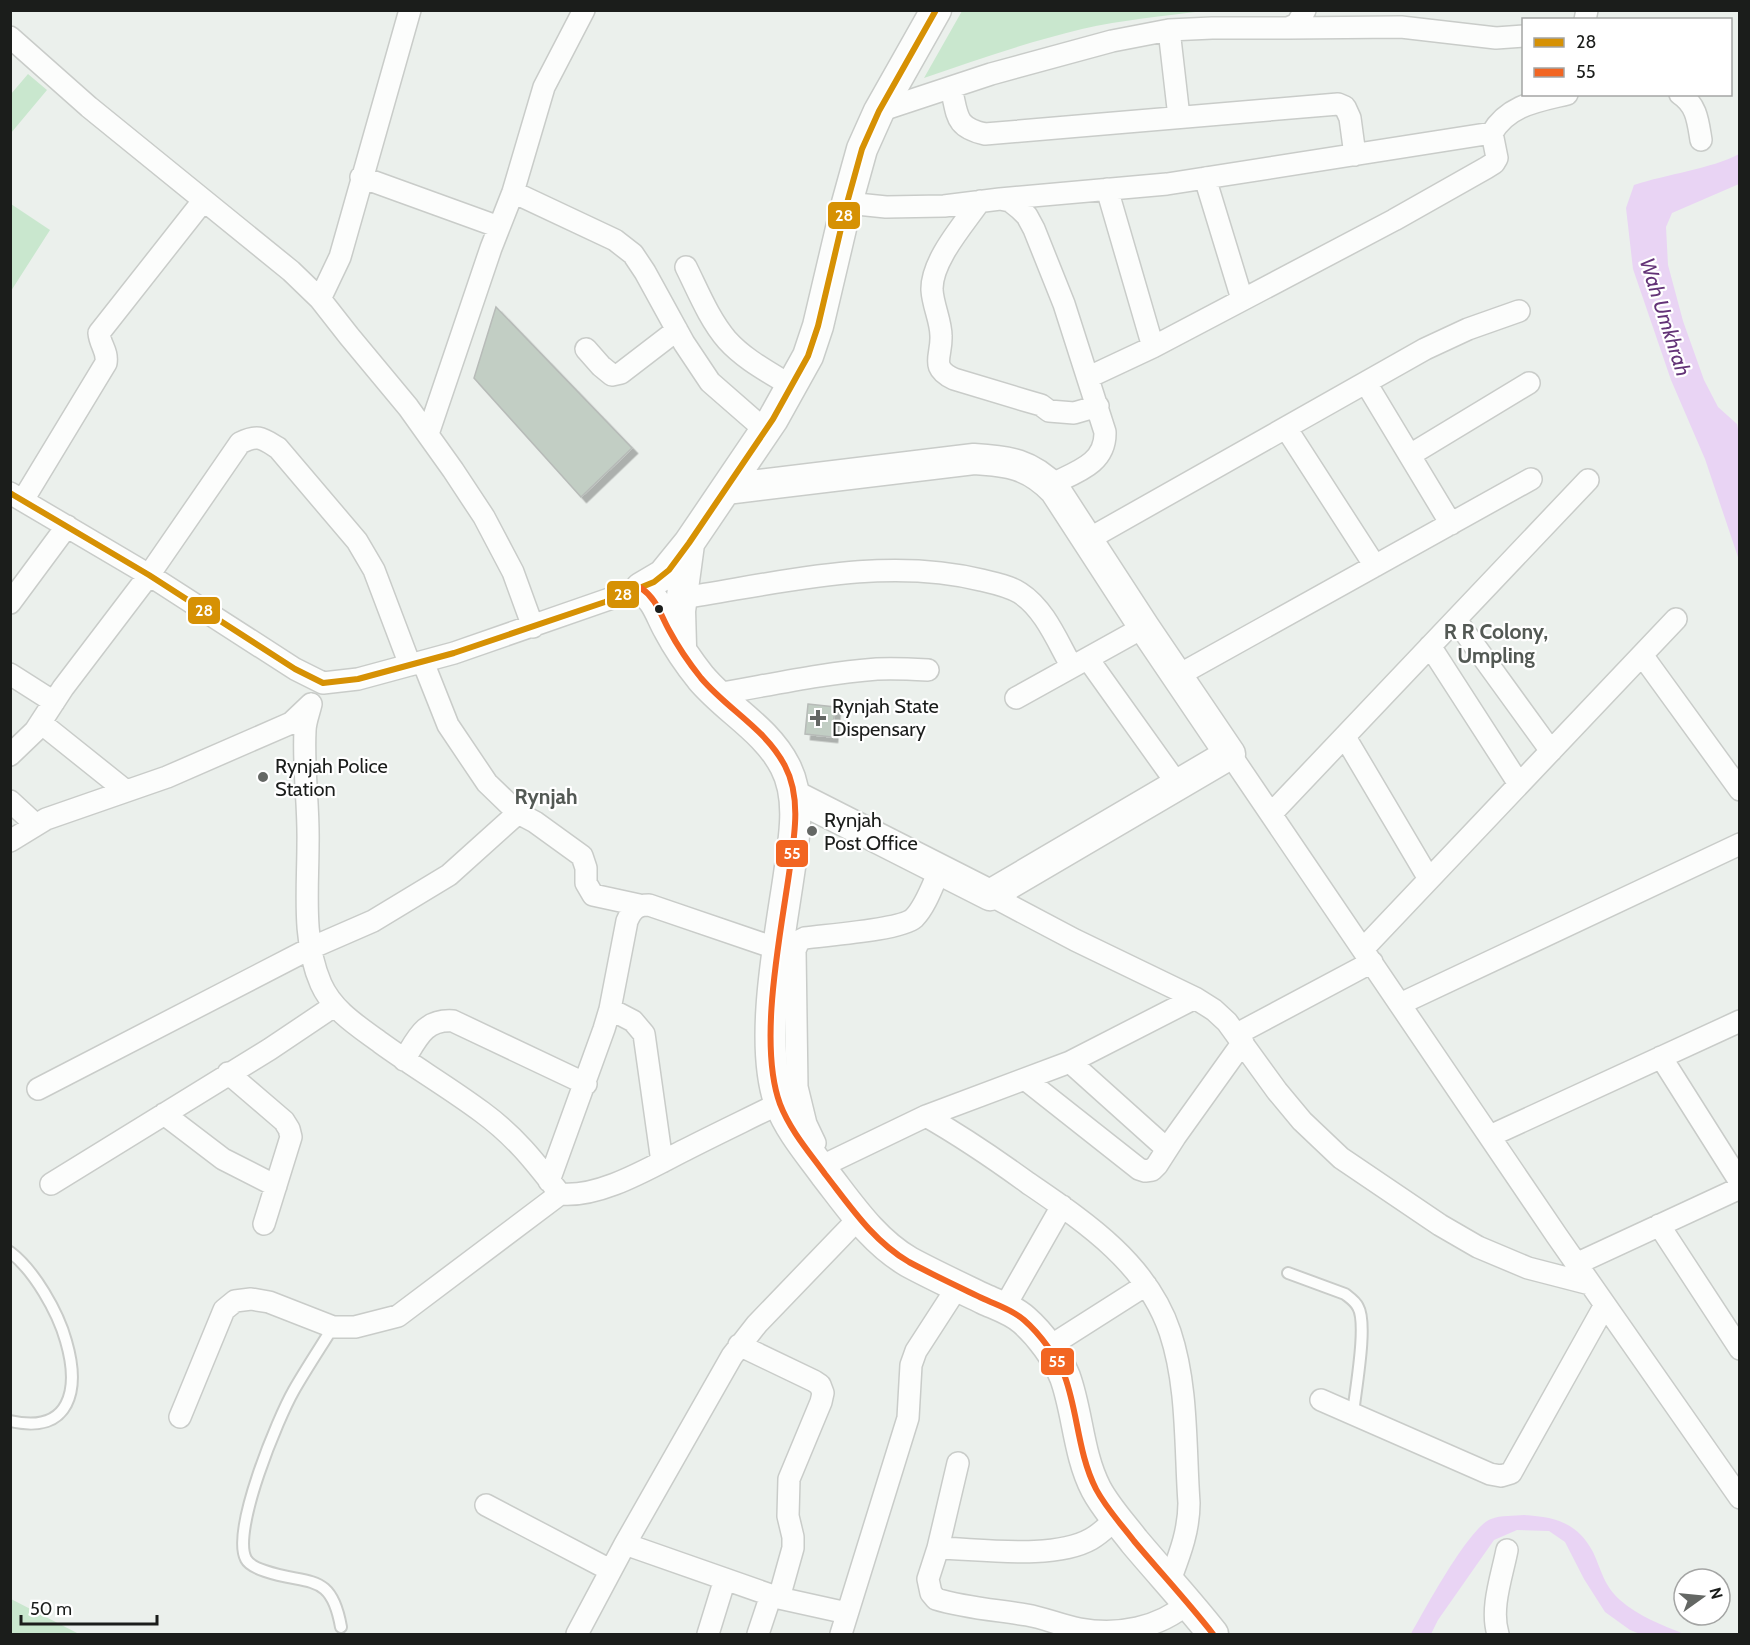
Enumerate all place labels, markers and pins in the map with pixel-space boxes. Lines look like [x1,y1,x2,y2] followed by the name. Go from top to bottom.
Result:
[653,603,665,615] unlabelled marker
[832,694,939,741] place label: Rynjah State Dispensary
[809,709,827,727] marker: Rynjah State Dispensary
[275,754,388,801] place label: Rynjah Police Station
[256,770,270,784] marker: Rynjah Police Station
[824,808,918,855] place label: Rynjah Post Office
[805,824,819,838] marker: Rynjah Post Office

